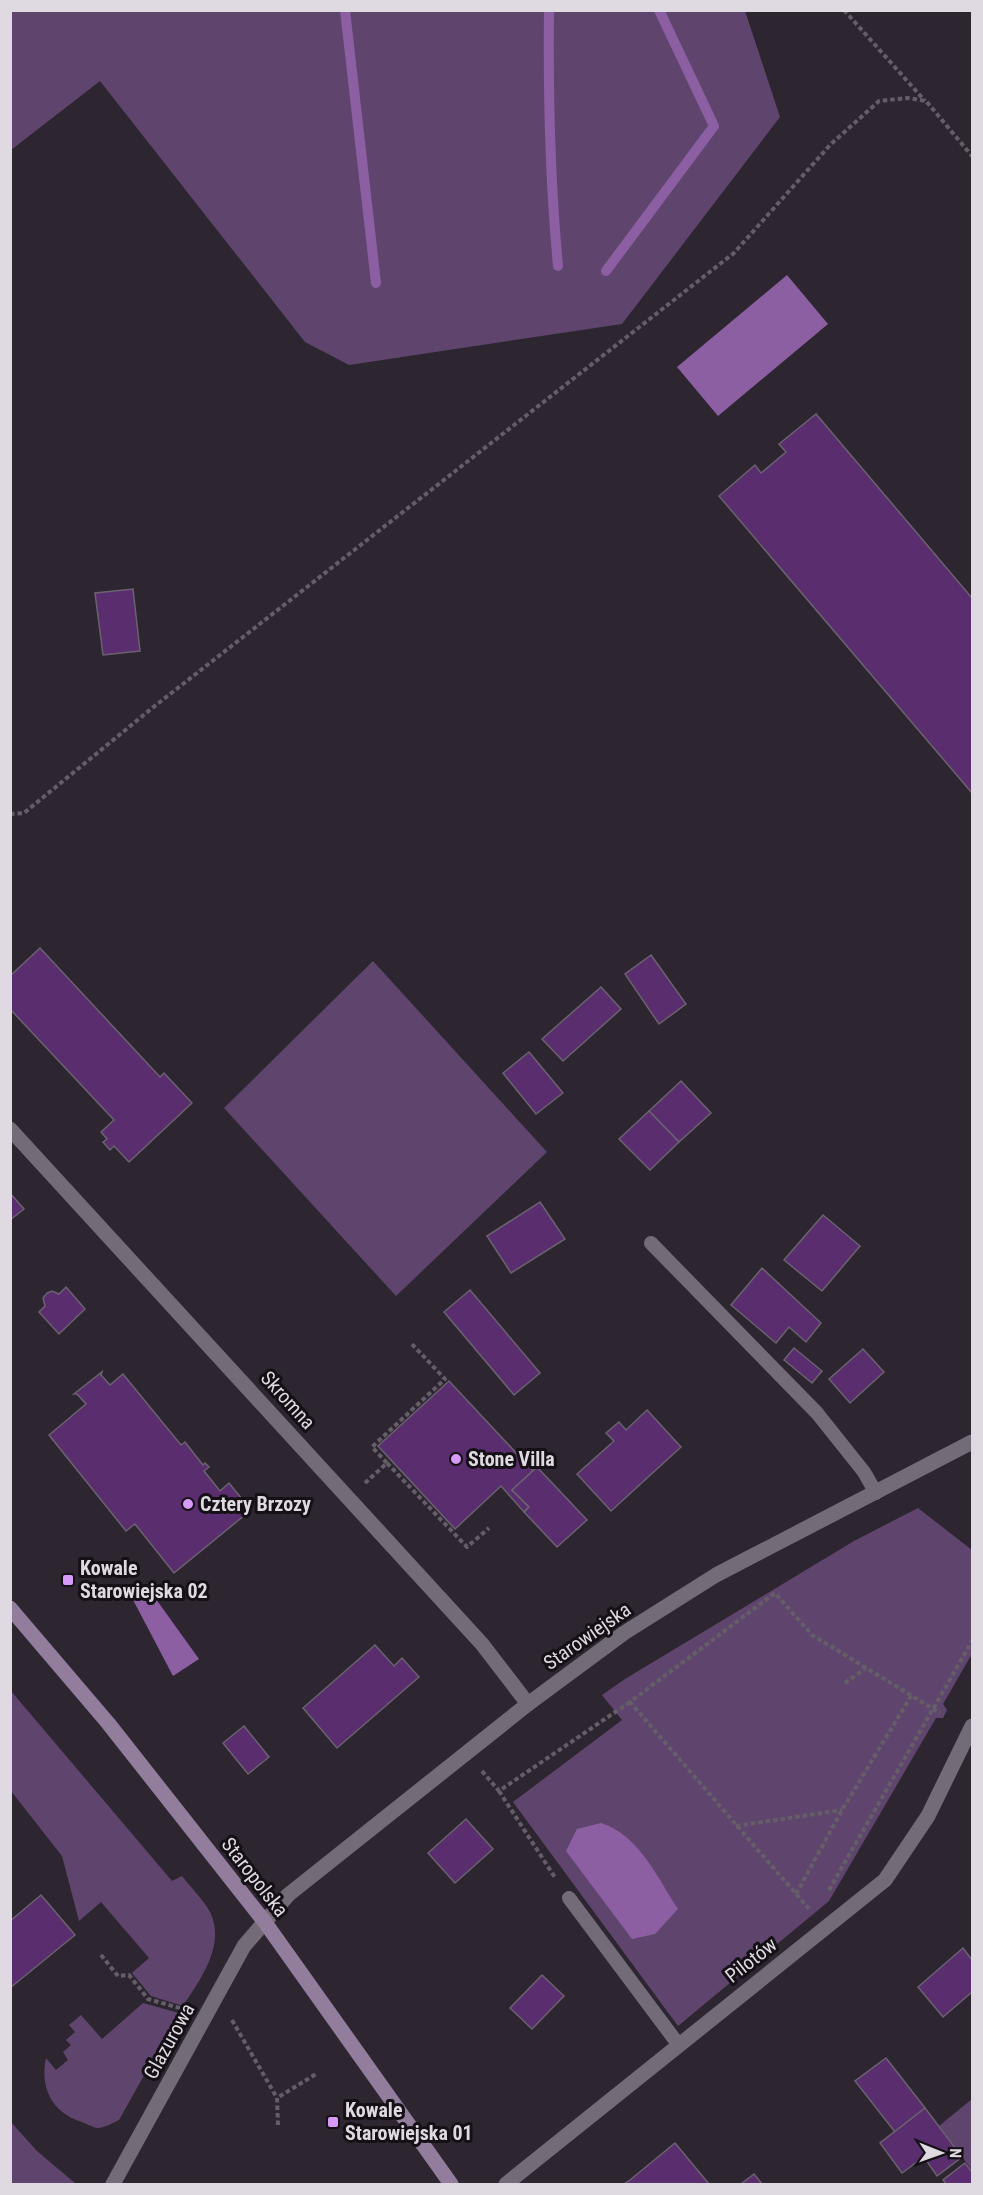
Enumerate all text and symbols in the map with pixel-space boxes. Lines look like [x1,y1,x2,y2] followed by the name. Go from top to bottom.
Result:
[256,1366,320,1434] street label: Skromna
[468,1447,555,1471] place label: Stone Villa
[449,1452,463,1466] marker: Stone Villa
[200,1492,311,1516] place label: Cztery Brzozy
[181,1497,195,1511] marker: Cztery Brzozy
[80,1556,208,1603] place label: Kowale Starowiejska 02
[61,1573,75,1587] marker: Kowale Starowiejska 02
[539,1597,635,1675] street label: Starowiejska
[217,1833,293,1921] street label: Staropolska
[720,1932,782,1988] street label: Pilotów
[138,1999,200,2083] street label: Glazurowa
[345,2098,473,2145] place label: Kowale Starowiejska 01
[326,2115,340,2129] marker: Kowale Starowiejska 01
[911,2123,971,2183] north arrow
[946,2148,965,2158] text: N

